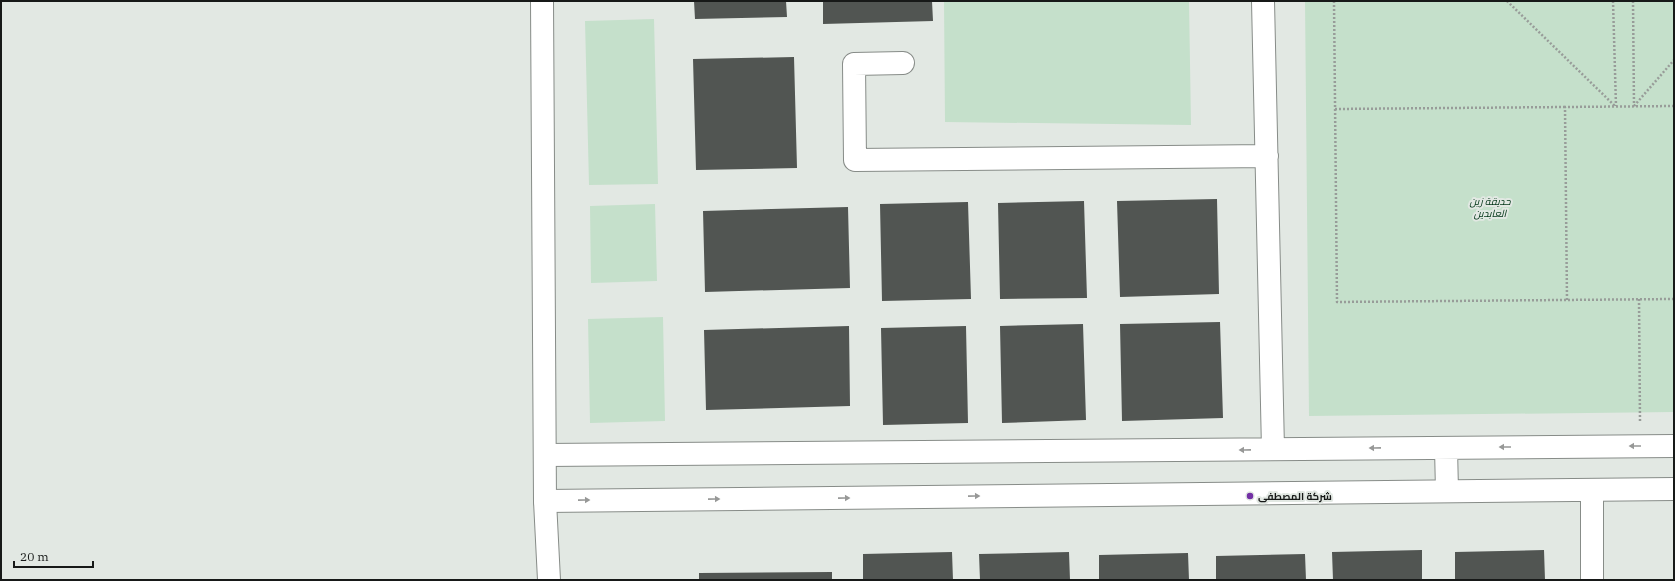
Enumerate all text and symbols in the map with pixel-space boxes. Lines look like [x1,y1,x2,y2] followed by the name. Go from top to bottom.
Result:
[1470,195,1511,220] park label: حديقة زين العابدين
[1628,443,1641,449] one-way arrow
[1498,444,1511,450] one-way arrow
[1368,445,1381,451] one-way arrow
[1239,446,1251,453] one-way arrow
[1258,490,1332,503] place label: شركة المصطفى
[1245,491,1255,501] marker: شركة المصطفى
[968,493,981,499] one-way arrow
[838,495,851,501] one-way arrow
[708,496,721,502] one-way arrow
[578,497,591,503] one-way arrow
[14,543,93,569] scale bar
[20,549,49,564] text: 20 m

